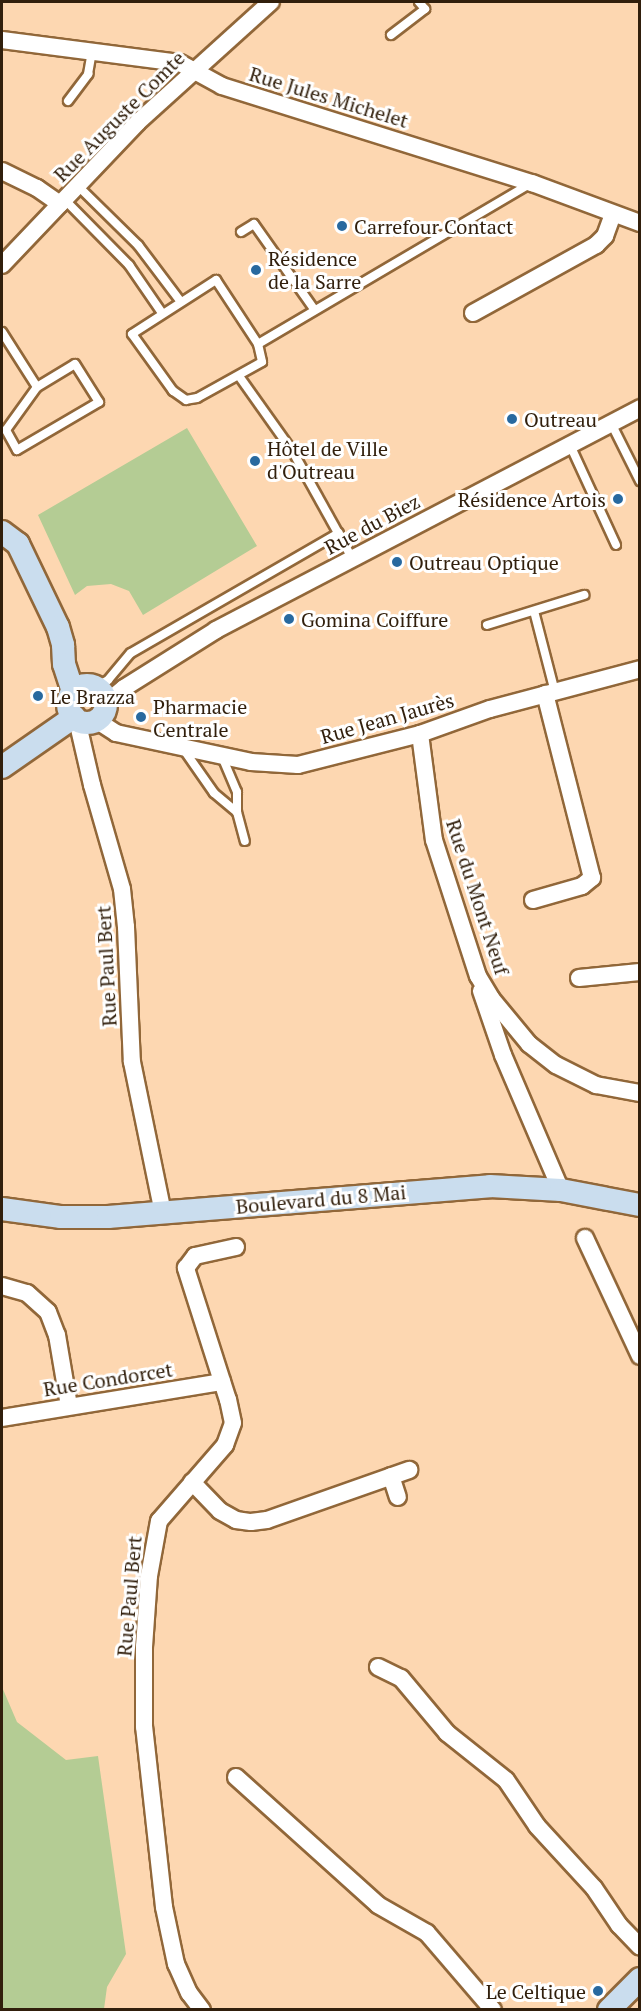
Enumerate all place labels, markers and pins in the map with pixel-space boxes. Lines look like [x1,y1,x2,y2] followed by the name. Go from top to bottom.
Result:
[354,214,514,238] place label: Carrefour Contact
[335,219,349,233] marker: Carrefour Contact
[268,246,361,293] place label: Résidence de la Sarre
[249,263,263,277] marker: Résidence de la Sarre
[524,407,597,431] place label: Outreau
[505,412,519,426] marker: Outreau
[267,437,389,484] place label: Hôtel de Ville d'Outreau
[248,454,262,468] marker: Hôtel de Ville d'Outreau
[457,487,606,511] place label: Résidence Artois
[611,492,625,506] marker: Résidence Artois
[409,550,559,574] place label: Outreau Optique
[390,555,404,569] marker: Outreau Optique
[301,607,448,631] place label: Gomina Coiffure
[282,612,296,626] marker: Gomina Coiffure
[50,684,135,708] place label: Le Brazza
[31,689,45,703] marker: Le Brazza
[153,694,247,741] place label: Pharmacie Centrale
[134,710,148,724] marker: Pharmacie Centrale
[486,1979,586,2003] place label: Le Celtique
[591,1984,605,1998] marker: Le Celtique

